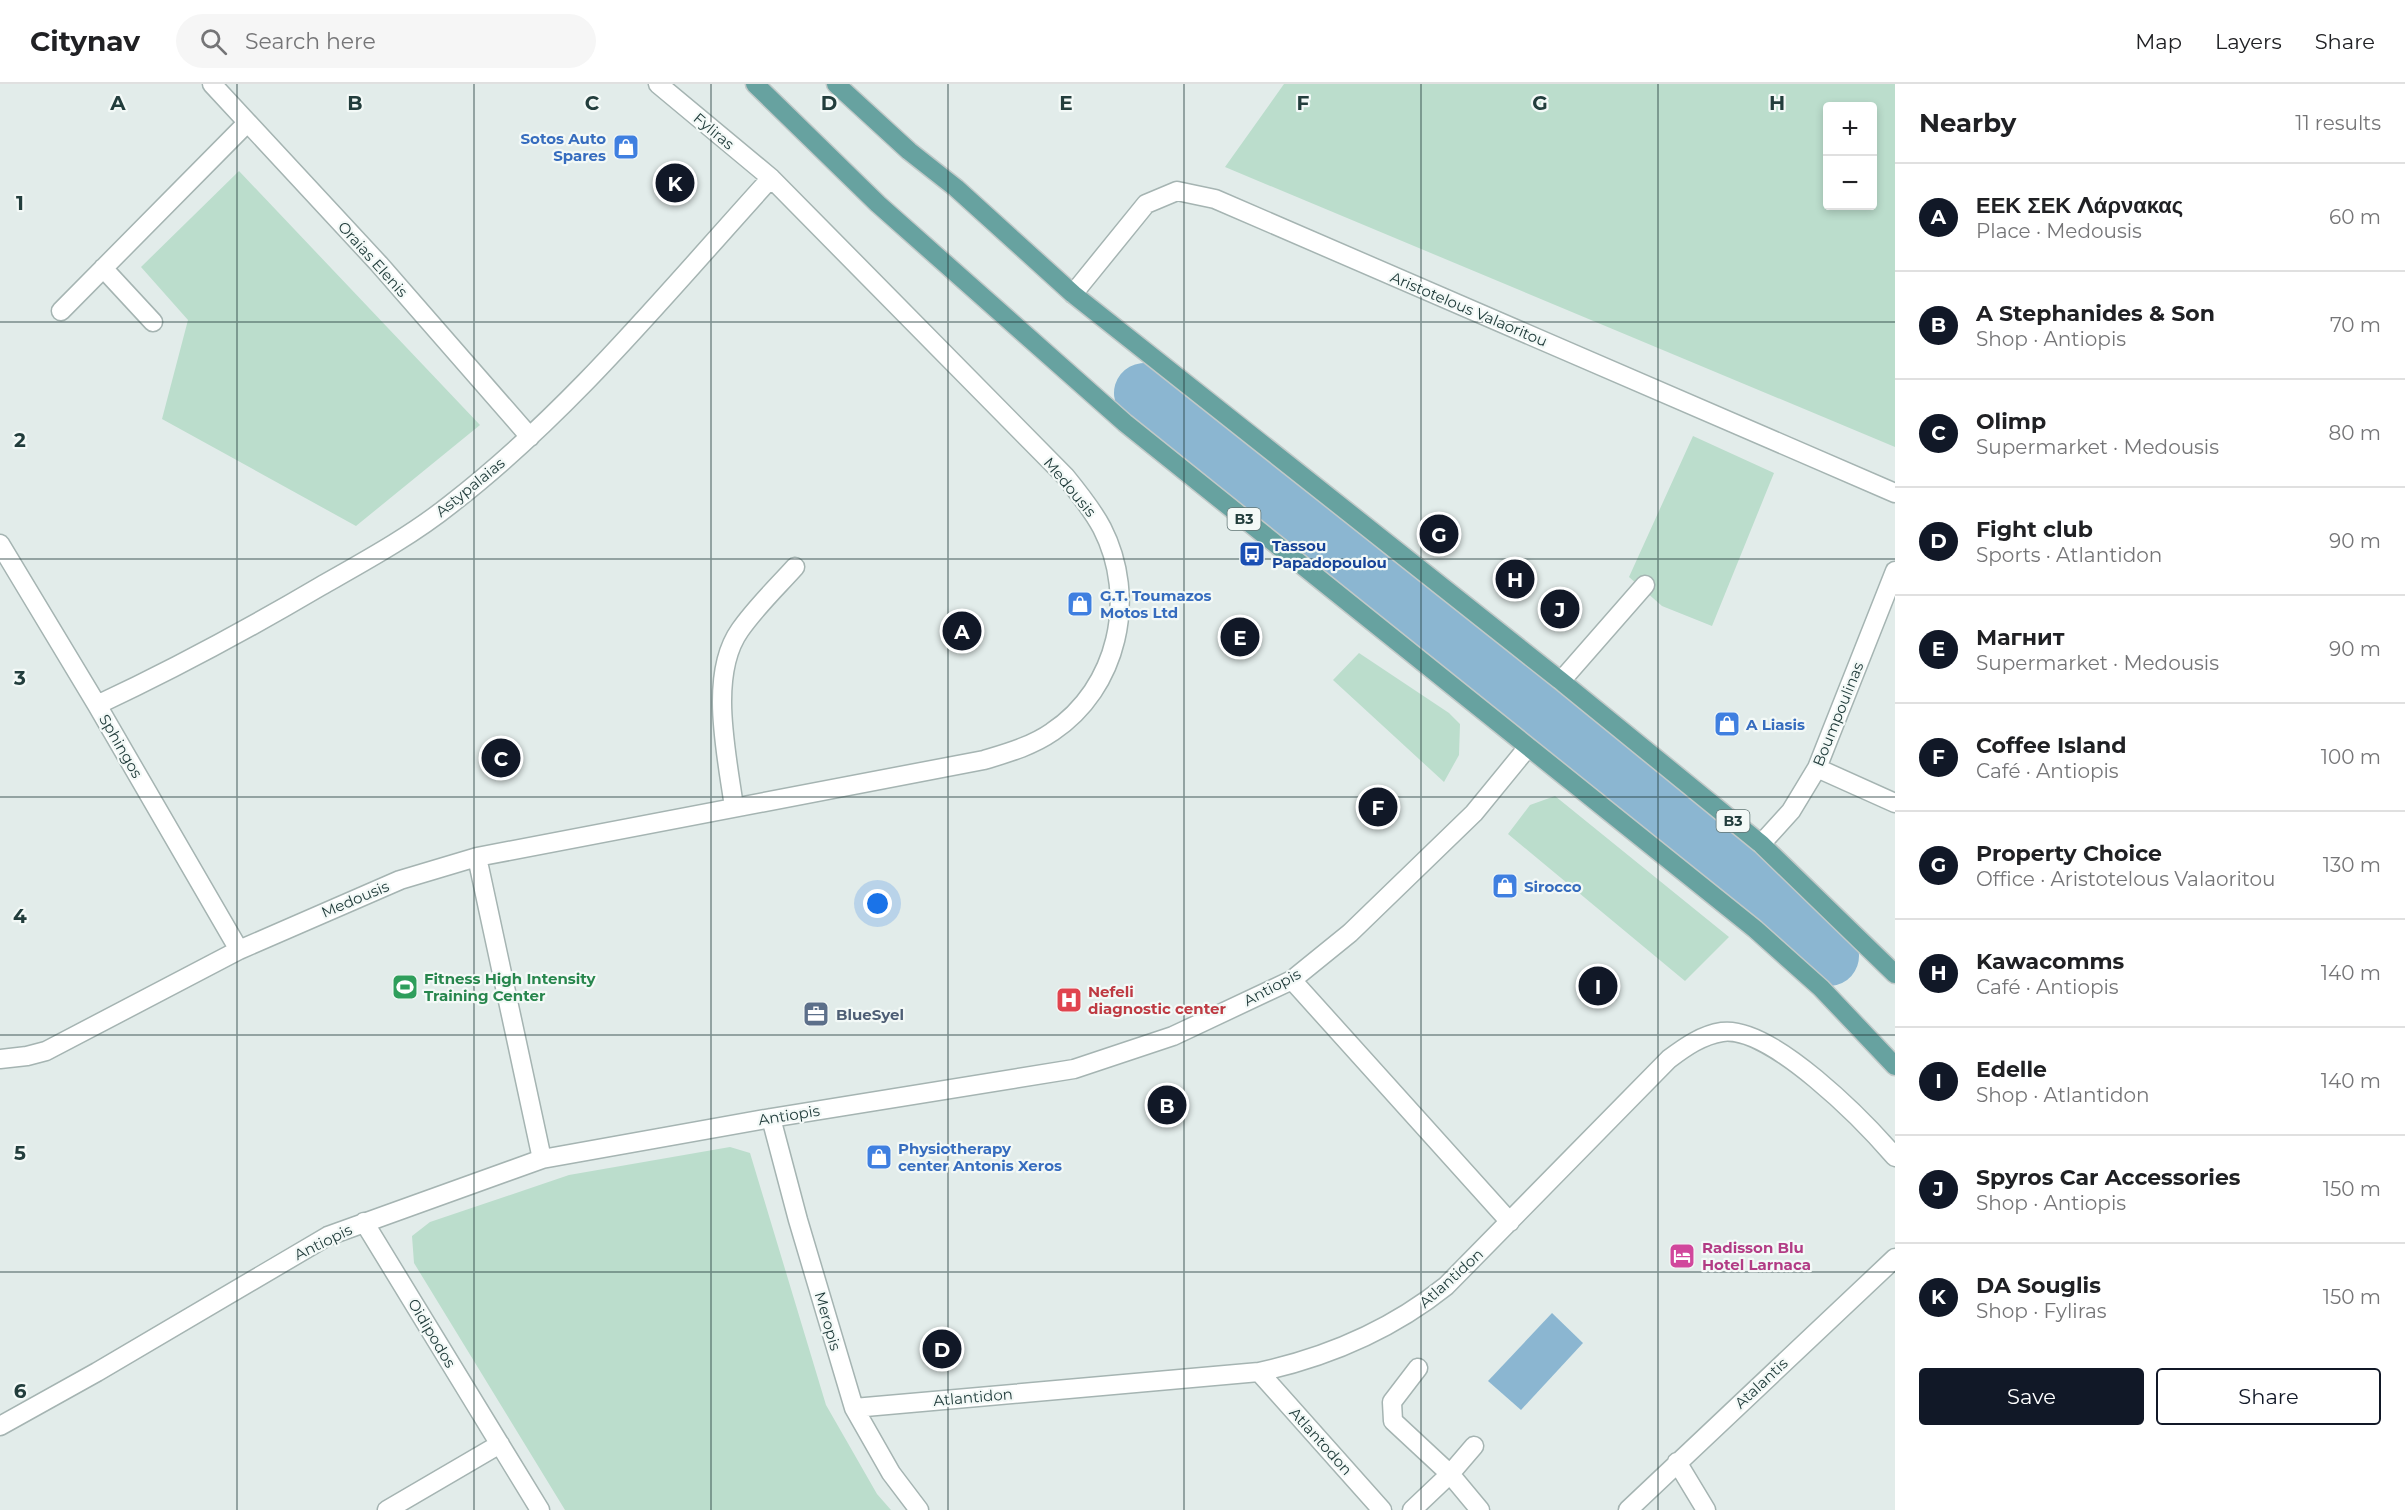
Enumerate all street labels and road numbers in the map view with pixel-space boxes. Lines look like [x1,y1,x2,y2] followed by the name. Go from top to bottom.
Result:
[690,109,738,153] street label: Fyliras
[334,217,412,301] street label: Oraias Elenis
[1388,267,1550,351] street label: Aristotelous Valaoritou
[431,453,509,521] street label: Astypalaias
[1040,453,1100,521] street label: Medousis
[1228,508,1260,530] road number: B3
[1808,659,1868,769] street label: Boumpoulinas
[95,711,147,781] street label: Sphingos
[1716,810,1750,832] road number: B3
[318,876,392,922] street label: Medousis
[1240,964,1304,1010] street label: Antiopis
[757,1101,821,1129] street label: Antiopis
[291,1220,355,1264] street label: Antiopis
[1415,1244,1487,1312] street label: Atlantidon
[811,1289,845,1353] street label: Meropis
[404,1295,460,1371] street label: Oidipodos
[1730,1354,1792,1412] street label: Atalantis
[933,1384,1013,1410] street label: Atlantidon
[1286,1403,1356,1479] street label: Atlantodon

